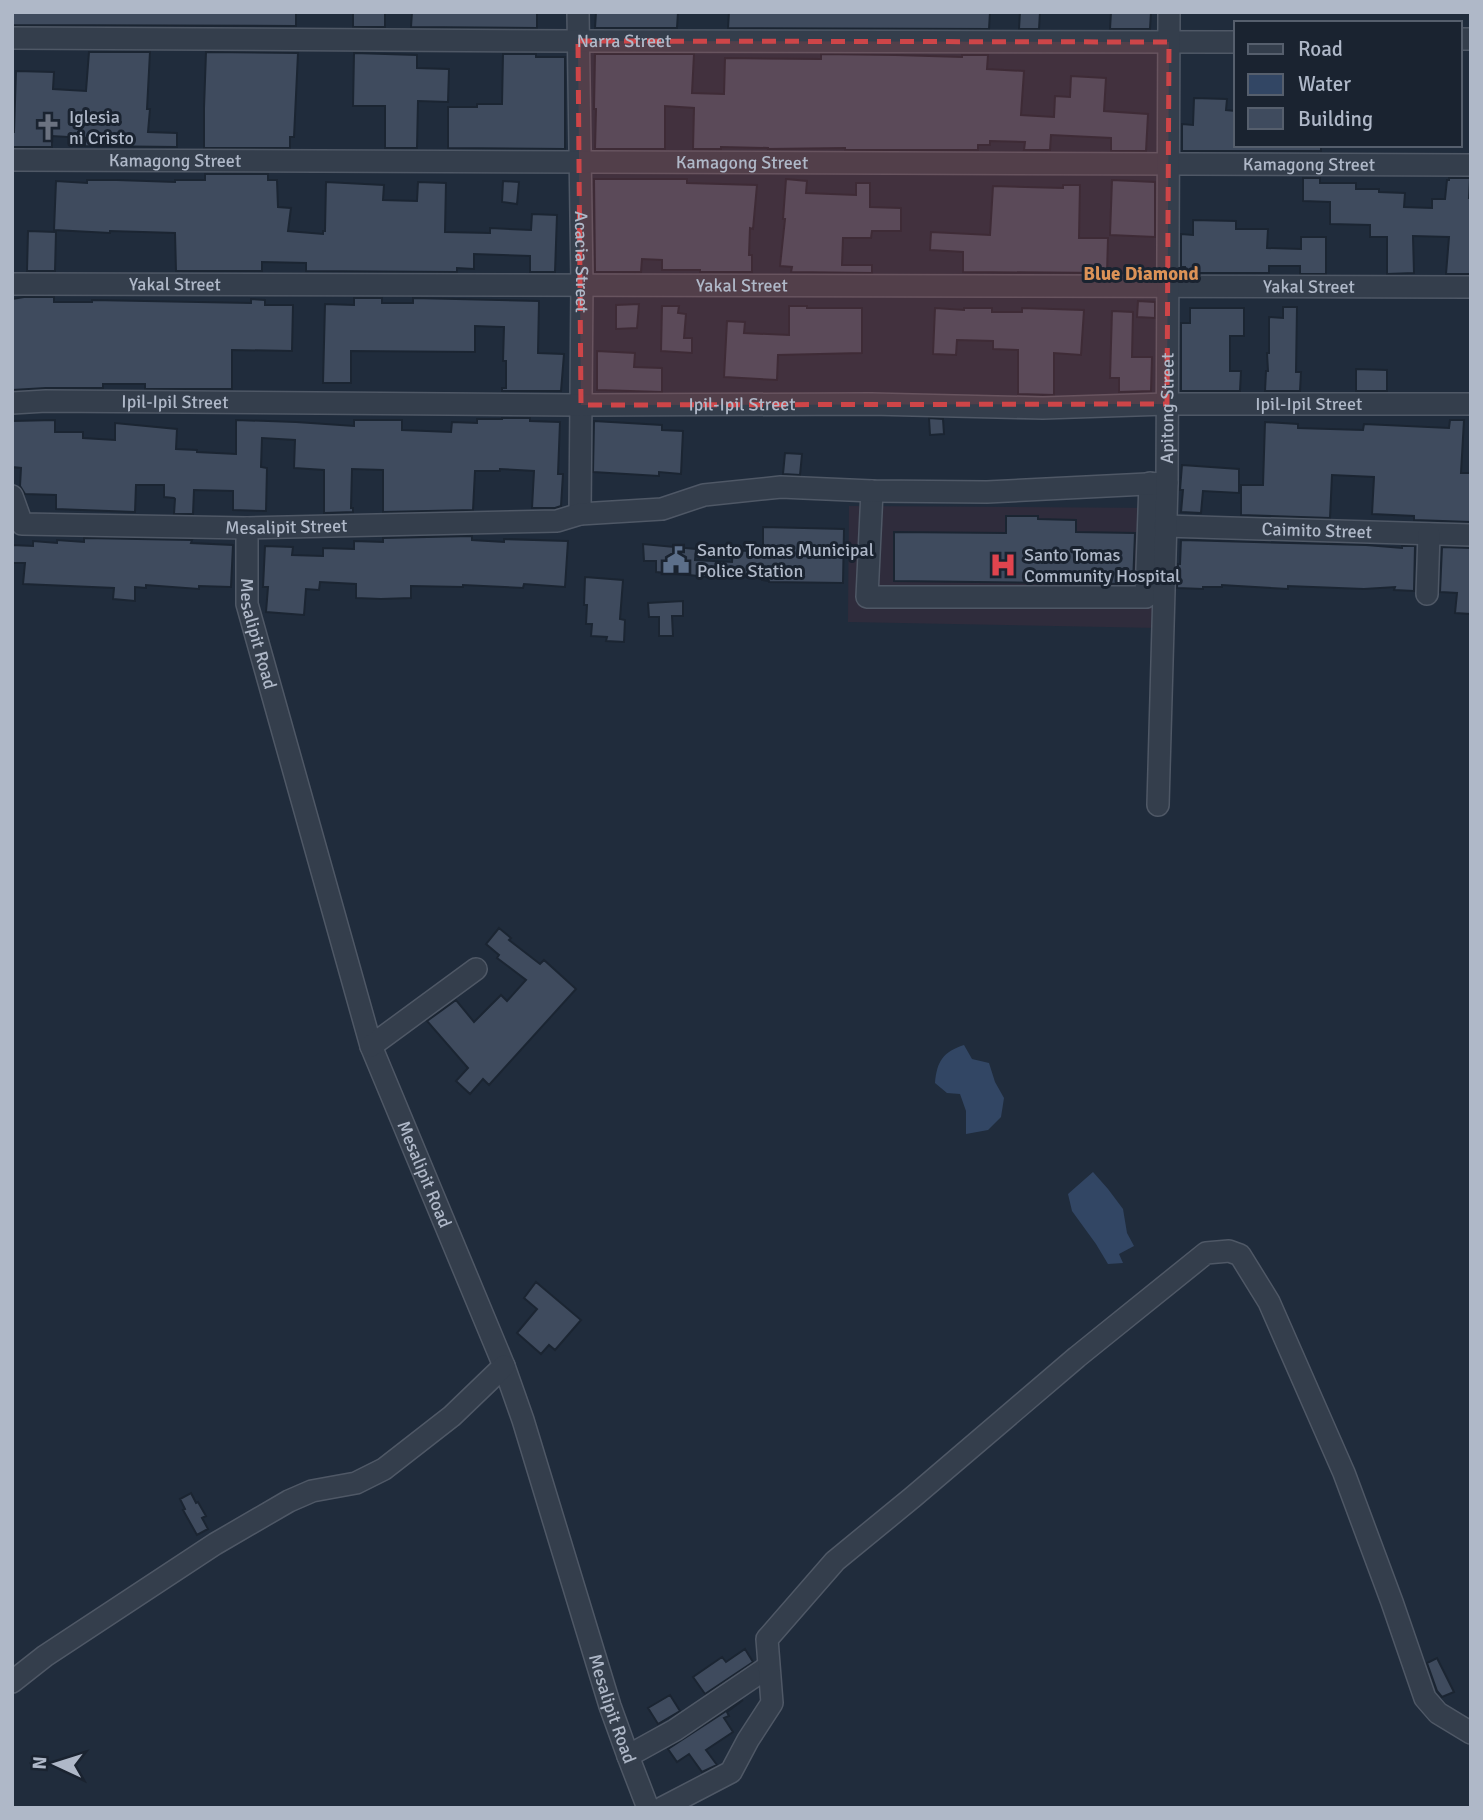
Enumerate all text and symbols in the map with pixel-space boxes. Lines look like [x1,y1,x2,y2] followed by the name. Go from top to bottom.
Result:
[1234,21,1462,147] legend
[577,30,671,52] street label: Narra Street
[1298,36,1343,62] text: Road
[1298,71,1351,97] text: Water
[69,106,134,149] place label: Iglesia ni Cristo
[1298,106,1373,132] text: Building
[33,112,63,142] church icon: Iglesia ni Cristo
[109,149,241,172] street label: Kamagong Street
[676,151,808,174] street label: Kamagong Street
[1243,153,1375,176] street label: Kamagong Street
[570,211,593,313] street label: Acacia Street
[1083,262,1199,286] district label: Blue Diamond
[129,273,221,295] street label: Yakal Street
[696,274,788,297] street label: Yakal Street
[1263,276,1355,298] street label: Yakal Street
[1156,353,1179,464] street label: Apitong Street
[121,391,229,413] street label: Ipil-Ipil Street
[688,393,796,416] street label: Ipil-Ipil Street
[1255,393,1362,415] street label: Ipil-Ipil Street
[225,515,348,539] street label: Mesalipit Street
[1261,518,1372,543] street label: Caimito Street
[697,539,874,582] place label: Santo Tomas Municipal Police Station
[1024,544,1180,587] place label: Santo Tomas Community Hospital
[661,545,691,575] public building icon: Santo Tomas Municipal Police Station
[988,550,1018,580] hospital icon: Santo Tomas Community Hospital
[236,578,281,692] street label: Mesalipit Road
[392,1117,456,1231] street label: Mesalipit Road
[584,1651,641,1766] street label: Mesalipit Road
[21,1729,91,1799] north arrow
[28,1755,52,1770] text: N

